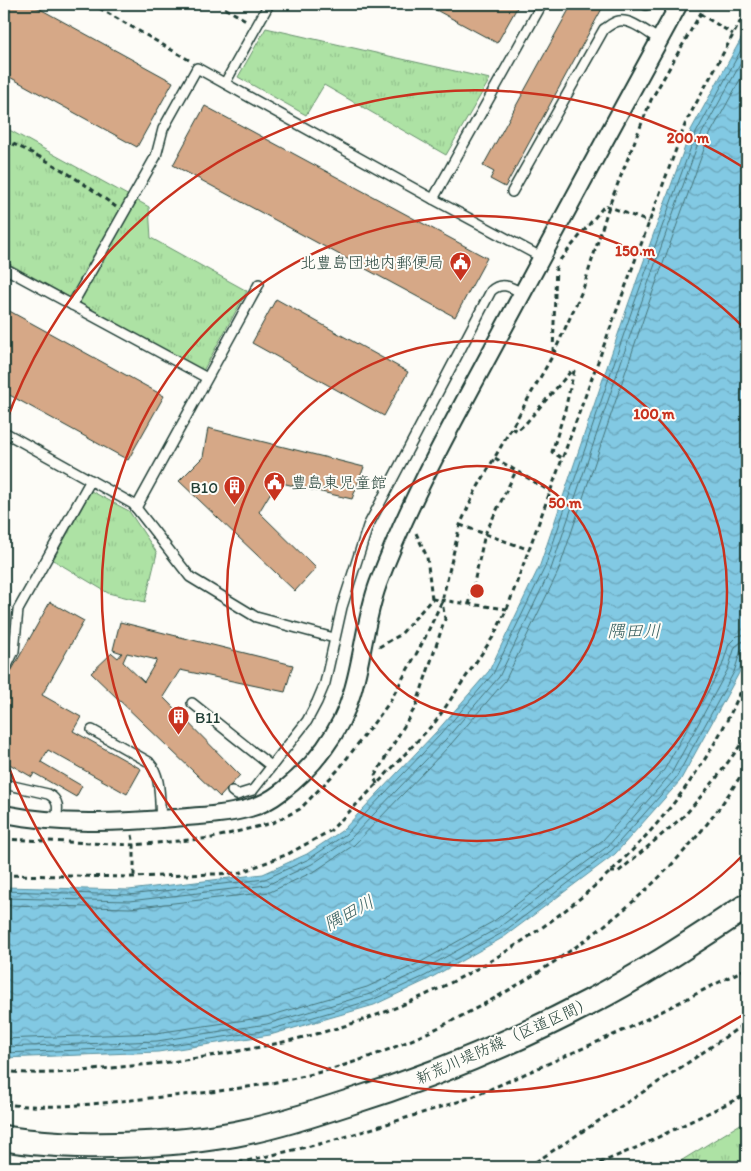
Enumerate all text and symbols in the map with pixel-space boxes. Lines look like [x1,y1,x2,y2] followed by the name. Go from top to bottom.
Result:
[667,129,710,147] text: 200 m
[615,242,655,260] text: 150 m
[448,250,472,281] public building icon: 北豊島団地内郵便局
[300,253,444,272] place label: 北豊島団地内郵便局
[633,405,675,423] text: 100 m
[263,470,287,501] public building icon: 豊島東児童館
[291,473,387,492] place label: 豊島東児童館
[222,475,246,506] building icon: B10
[190,478,218,497] place label: B10
[548,494,582,512] text: 50 m
[468,582,486,600] centre of rings
[607,620,661,642] water label: 隅田川
[167,705,191,736] building icon: B11
[195,708,221,727] place label: B11
[320,891,378,935] water label: 隅田川
[413,993,596,1088] street label: 新荒川堤防線（区道区間）

